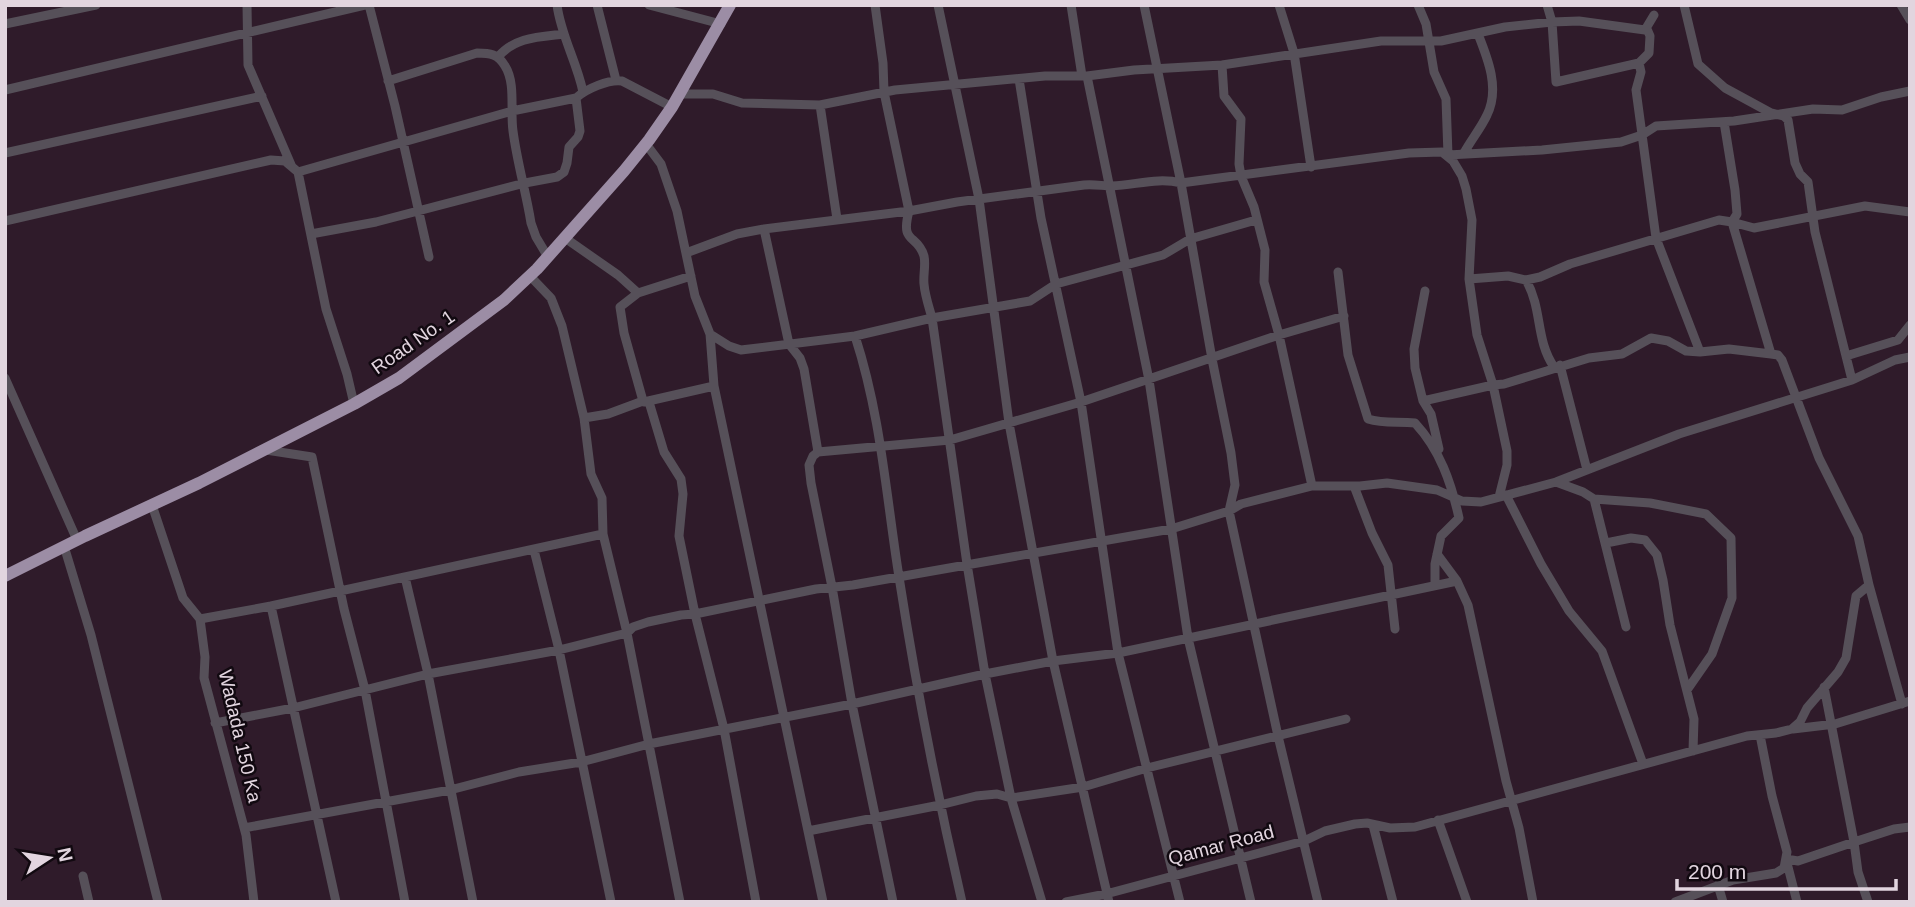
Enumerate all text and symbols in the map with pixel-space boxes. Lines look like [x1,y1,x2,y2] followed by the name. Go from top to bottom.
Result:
[368,306,458,378] street label: Road No. 1
[215,668,266,805] street label: Wadada 150 Ka
[1166,821,1276,869] street label: Qamar Road
[14,823,84,893] north arrow
[53,846,77,863] text: N
[1677,848,1896,892] scale bar
[1688,860,1746,883] text: 200 m

